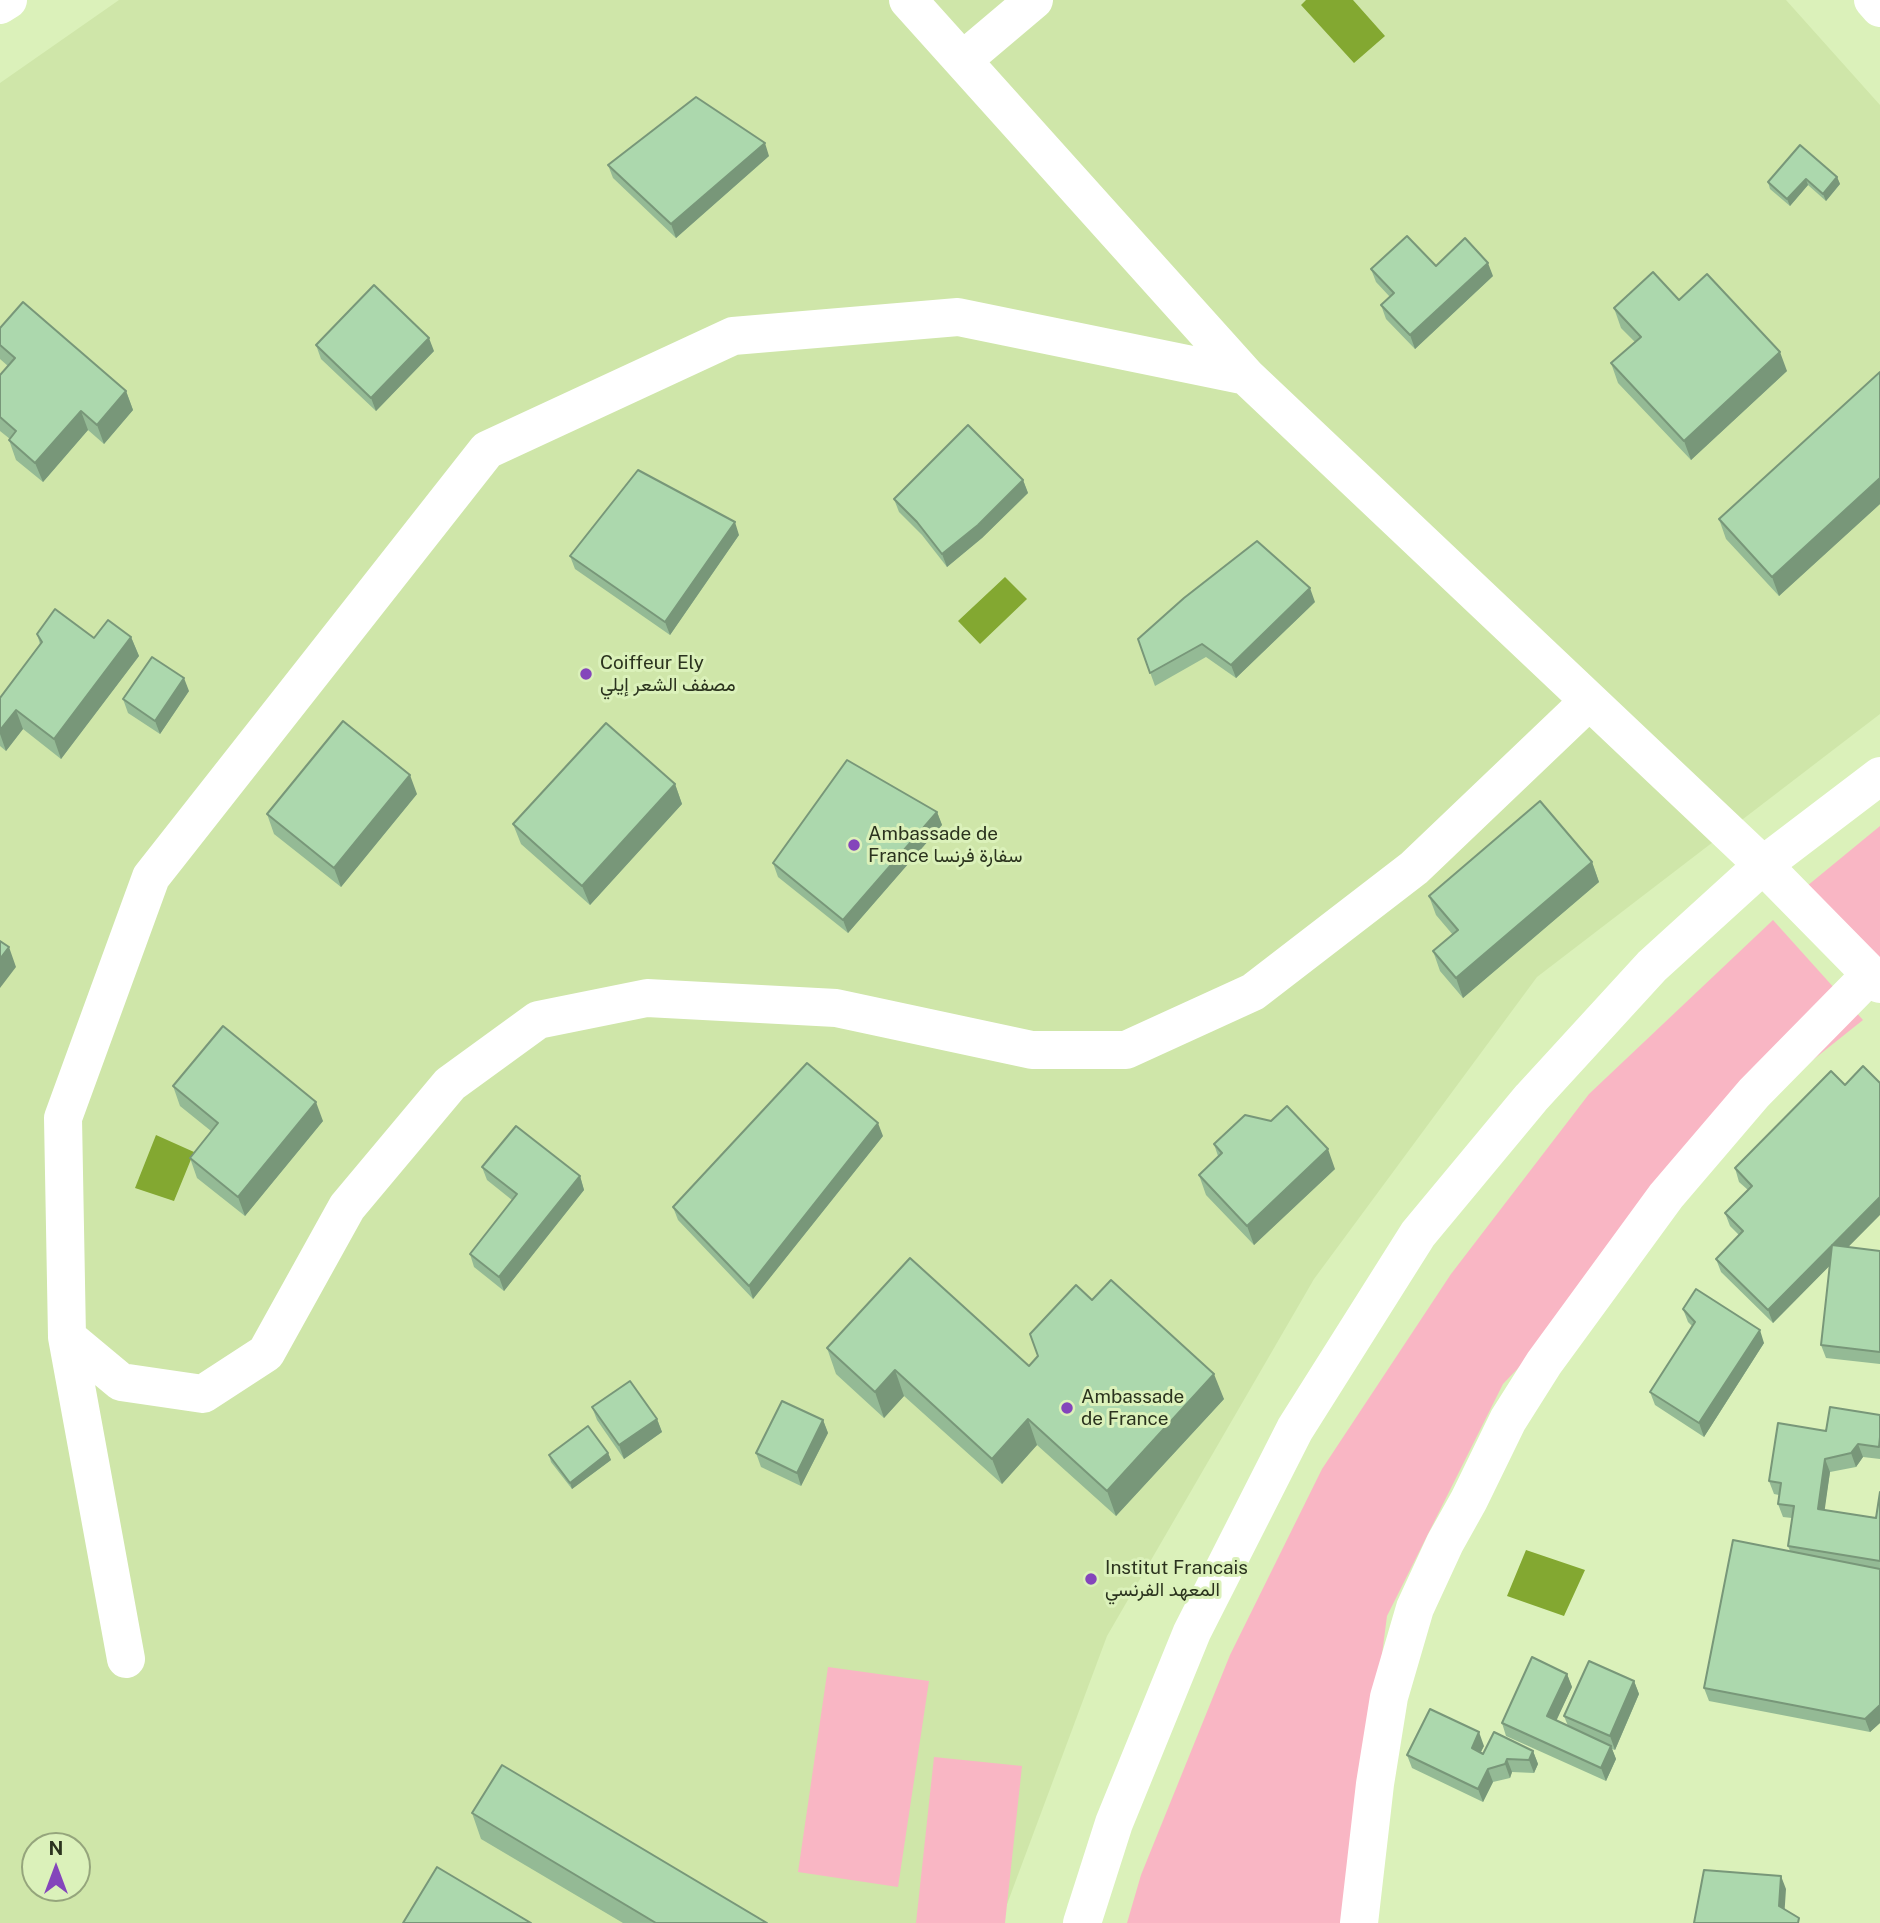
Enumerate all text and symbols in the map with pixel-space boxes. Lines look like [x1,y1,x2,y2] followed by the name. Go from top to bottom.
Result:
[600,652,736,696] place label: Coiffeur Ely مصفف الشعر إيلي
[578,666,594,682] marker: Coiffeur Ely مصفف الشعر إيلي
[868,823,1023,867] place label: Ambassade de France سفارة فرنسا
[846,837,862,853] marker: Ambassade de France سفارة فرنسا
[1081,1386,1184,1430] place label: Ambassade de France
[1059,1400,1075,1416] marker: Ambassade de France
[1105,1557,1248,1601] place label: Institut Francais المعهد الفرنسي
[1083,1571,1099,1587] marker: Institut Francais المعهد الفرنسي
[21,1832,91,1902] north arrow
[49,1837,63,1859] text: N

